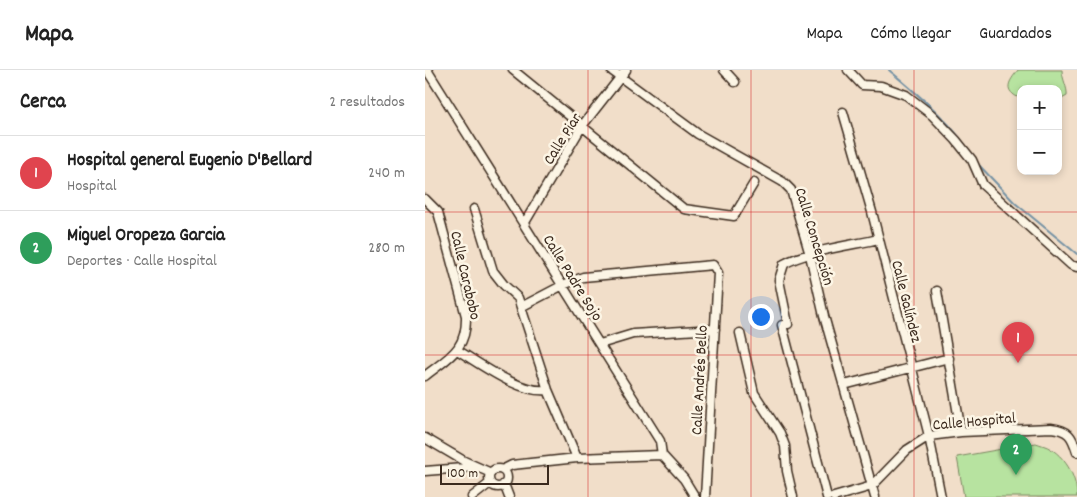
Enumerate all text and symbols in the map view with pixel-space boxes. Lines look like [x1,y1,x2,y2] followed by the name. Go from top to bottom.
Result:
[25,18,73,52] text: Mapa
[806,22,842,47] text: Mapa
[870,22,951,47] text: Cómo llegar
[979,22,1052,47] text: Guardados
[1017,85,1062,175] map controls
[1017,85,1062,130] button: +
[20,88,66,118] text: Cerca
[329,91,405,114] text: 2 resultados
[538,109,588,170] street label: Calle Piar
[1017,130,1062,175] button: −
[67,148,312,175] text: Hospital general Eugenio D'Bellard
[34,162,38,185] text: 1
[368,162,405,185] text: 240 m
[67,175,117,198] text: Hospital
[788,185,839,288] street label: Calle Concepción
[67,223,225,250] text: Miguel Oropeza Garcia
[443,229,486,322] street label: Calle Carabobo
[536,231,608,326] street label: Calle Padre Sojo
[33,237,40,260] text: 2
[368,237,405,260] text: 280 m
[67,250,217,273] text: Deportes · Calle Hospital
[884,258,927,345] street label: Calle Galíndez
[748,304,774,330] your location
[1002,322,1034,363] pin: 1
[686,325,715,436] street label: Calle Andrés Bello
[932,407,1017,438] street label: Calle Hospital
[1000,434,1032,475] pin: 2
[440,462,549,485] scale bar
[447,464,478,484] text: 100 m

